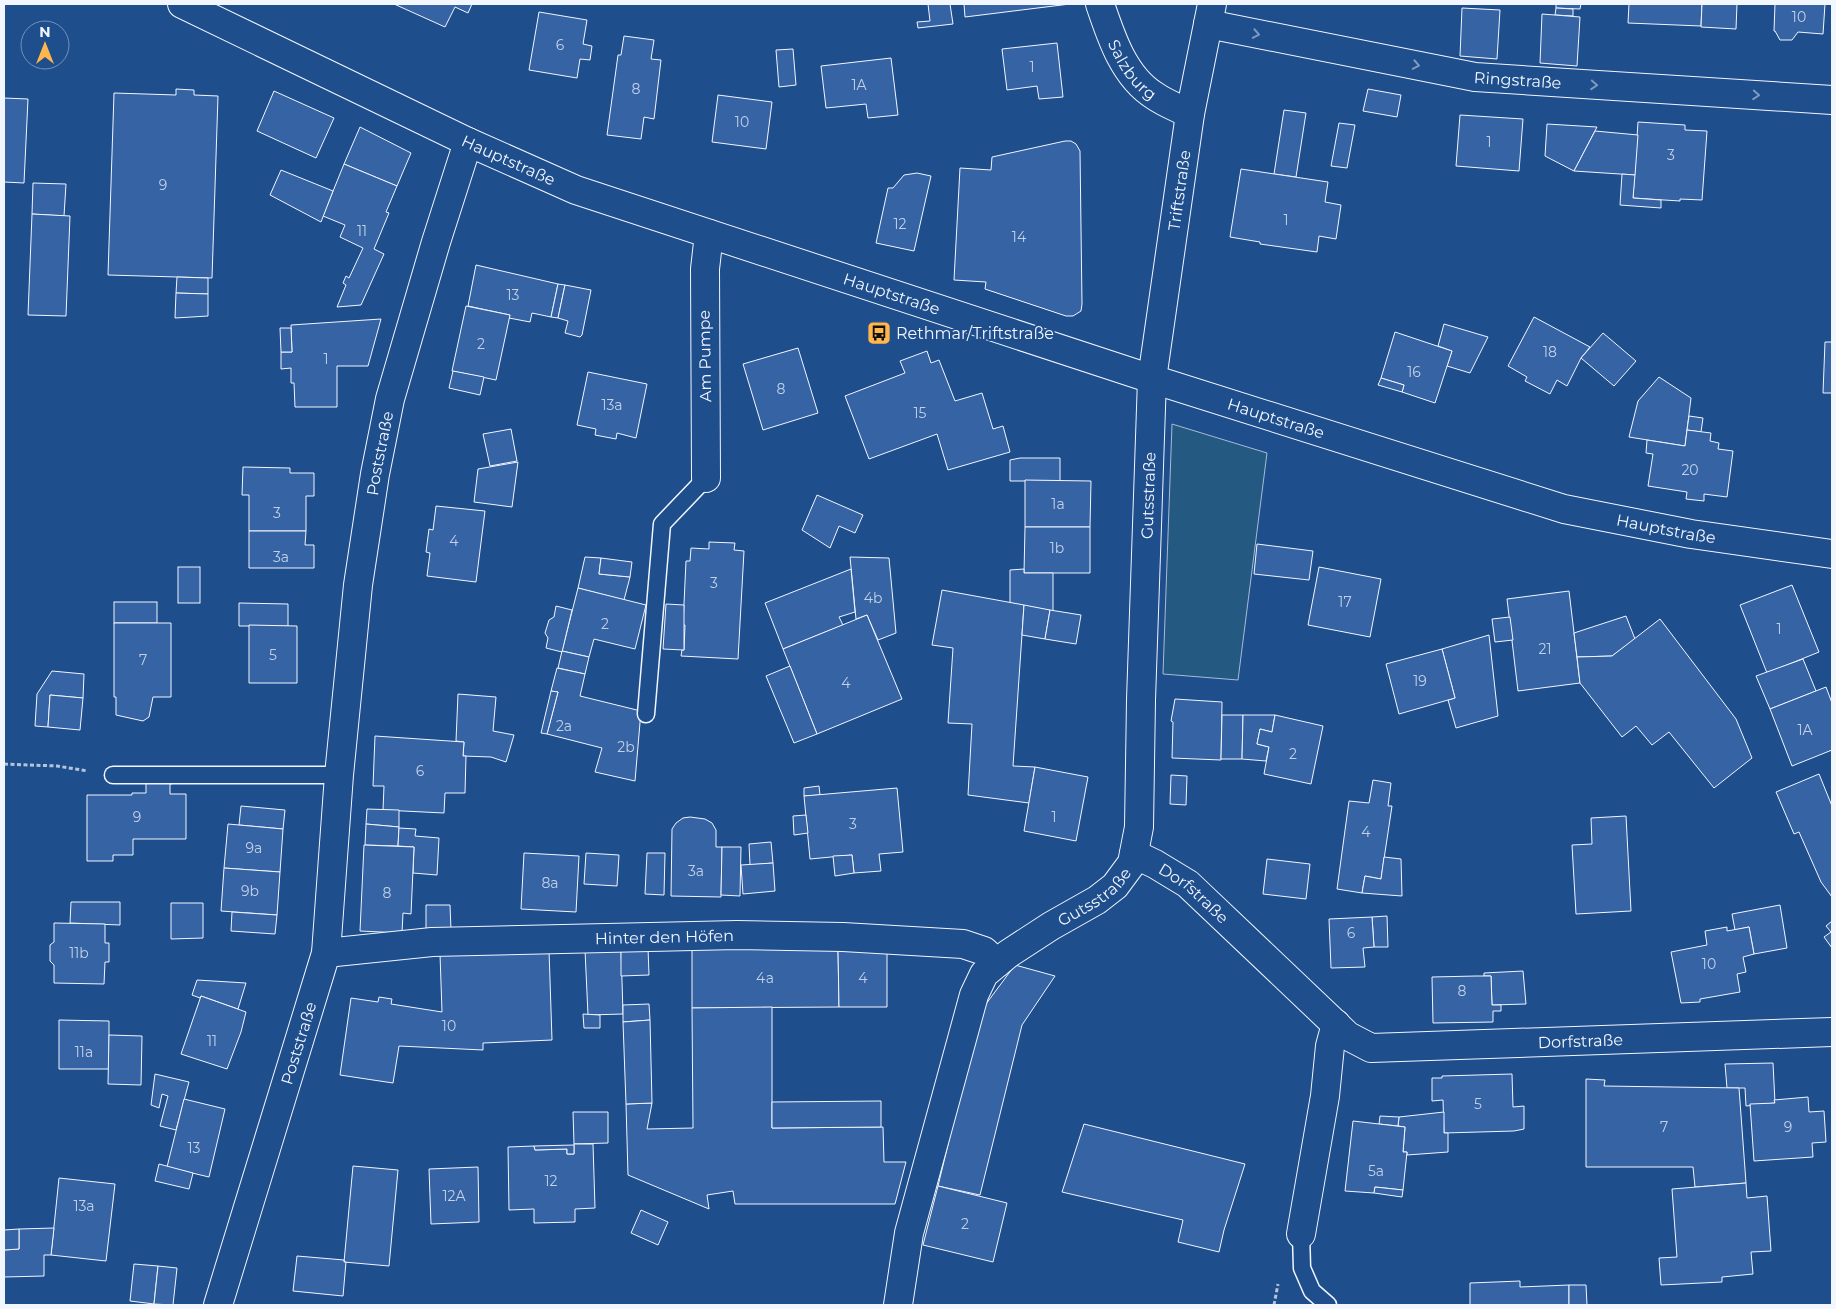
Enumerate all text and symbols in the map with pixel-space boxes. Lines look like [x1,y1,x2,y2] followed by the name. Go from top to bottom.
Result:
[1792,8,1806,26] house number: 10
[20,20,70,70] north arrow
[39,23,51,41] text: N
[1252,28,1261,39] one-way arrow
[556,36,565,54] house number: 6
[1104,37,1160,104] street label: Salzburg
[1029,58,1035,76] house number: 1
[1411,60,1420,70] one-way arrow
[1473,67,1562,92] street label: Ringstraße
[851,76,868,94] house number: 1A
[1591,79,1599,90] one-way arrow
[632,80,641,98] house number: 8
[1753,90,1761,101] one-way arrow
[735,113,749,131] house number: 10
[459,131,558,189] street label: Hauptstraße
[1486,133,1492,151] house number: 1
[1667,146,1675,164] house number: 3
[1164,149,1194,232] street label: Triftstraße
[159,176,167,194] house number: 9
[1283,211,1289,229] house number: 1
[893,215,907,233] house number: 12
[357,222,367,240] house number: 11
[1012,228,1027,246] house number: 14
[841,269,942,318] street label: Hauptstraße
[507,286,520,304] house number: 13
[695,310,715,402] street label: Am Pumpe
[866,320,892,346] bus stop icon: Rethmar/Triftstraße
[896,324,1054,343] place label: Rethmar/Triftstraße
[477,335,485,353] house number: 2
[1543,343,1557,361] house number: 18
[323,350,329,368] house number: 1
[1407,363,1421,381] house number: 16
[777,380,786,398] house number: 8
[1225,394,1327,442] street label: Hauptstraße
[601,396,623,414] house number: 13a
[914,404,927,422] house number: 15
[362,410,397,497] street label: Poststraße
[1137,451,1159,539] street label: Gutsstraße
[1681,461,1699,479] house number: 20
[1051,495,1065,513] house number: 1a
[273,504,281,522] house number: 3
[1615,510,1717,547] street label: Hauptstraße
[449,532,459,550] house number: 4
[1050,539,1064,557] house number: 1b
[273,548,289,566] house number: 3a
[710,574,718,592] house number: 3
[864,589,882,607] house number: 4b
[1338,593,1352,611] house number: 17
[601,615,609,633] house number: 2
[1776,620,1782,638] house number: 1
[1538,640,1552,658] house number: 21
[269,646,277,664] house number: 5
[139,651,147,669] house number: 7
[1413,672,1427,690] house number: 19
[841,674,851,692] house number: 4
[556,717,572,735] house number: 2a
[1797,721,1814,739] house number: 1A
[617,738,635,756] house number: 2b
[1289,745,1297,763] house number: 2
[416,762,425,780] house number: 6
[133,808,141,826] house number: 9
[1051,808,1057,826] house number: 1
[849,815,857,833] house number: 3
[1361,823,1371,841] house number: 4
[246,839,262,857] house number: 9a
[1155,859,1233,927] street label: Dorfstraße
[688,862,704,880] house number: 3a
[1054,864,1135,930] street label: Gutsstraße
[541,874,559,892] house number: 8a
[241,882,259,900] house number: 9b
[383,884,392,902] house number: 8
[1347,924,1356,942] house number: 6
[595,926,734,948] street label: Hinter den Höfen
[69,944,89,962] house number: 11b
[1702,955,1716,973] house number: 10
[756,969,774,987] house number: 4a
[858,969,868,987] house number: 4
[1458,982,1467,1000] house number: 8
[277,999,320,1087] street label: Poststraße
[442,1017,456,1035] house number: 10
[1538,1030,1623,1052] street label: Dorfstraße
[207,1032,217,1050] house number: 11
[75,1043,93,1061] house number: 11a
[1474,1095,1482,1113] house number: 5
[1660,1118,1668,1136] house number: 7
[1784,1118,1792,1136] house number: 9
[188,1139,201,1157] house number: 13
[1368,1162,1384,1180] house number: 5a
[544,1172,558,1190] house number: 12
[442,1187,466,1205] house number: 12A
[73,1197,95,1215] house number: 13a
[961,1215,969,1233] house number: 2

